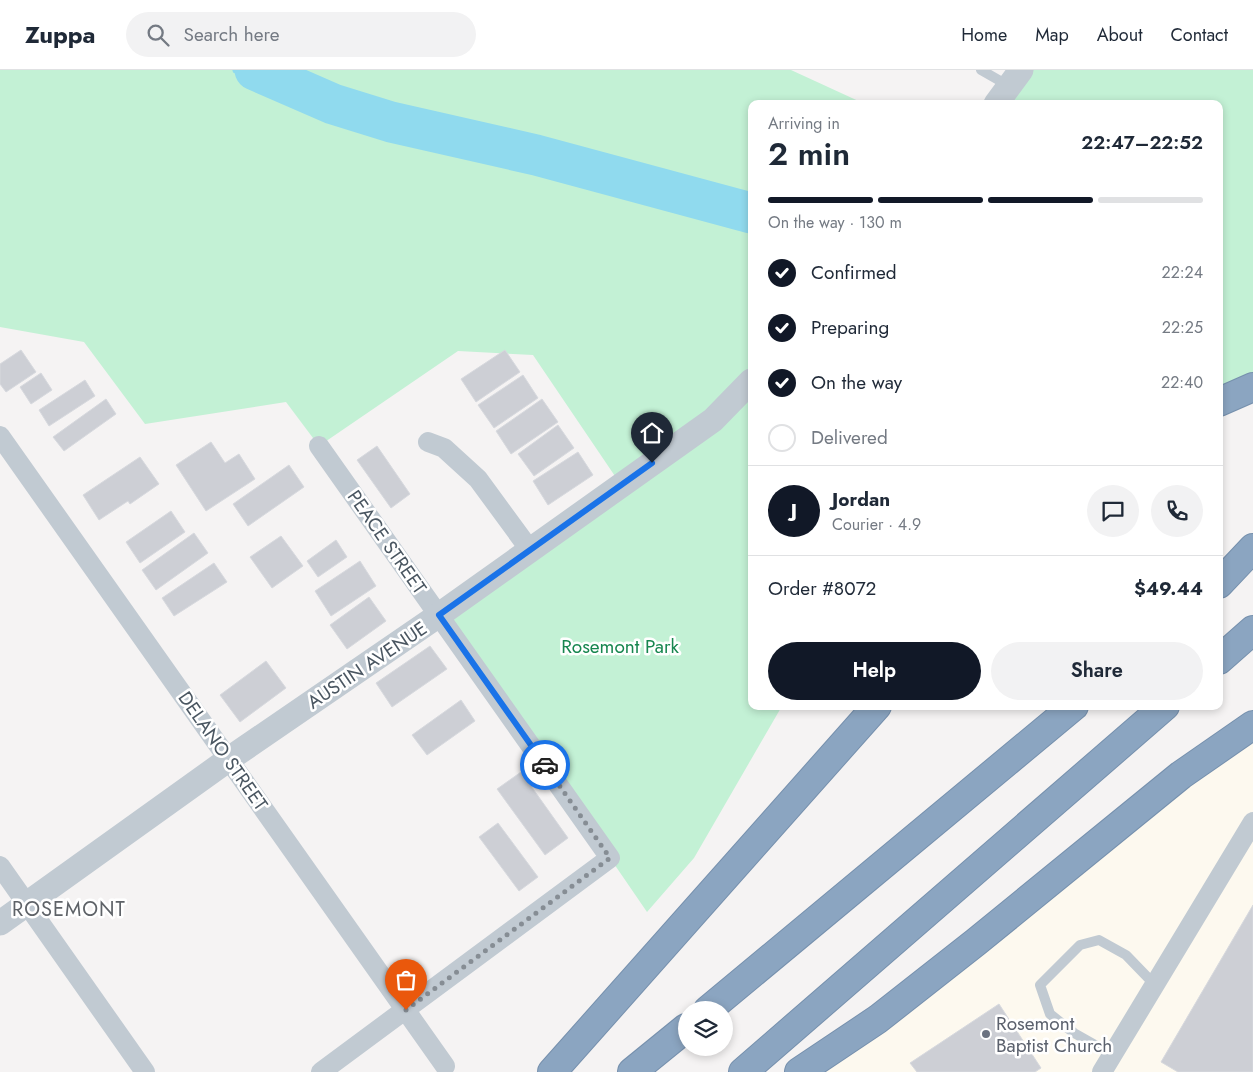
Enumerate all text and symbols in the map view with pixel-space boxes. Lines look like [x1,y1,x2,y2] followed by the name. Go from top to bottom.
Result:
[126,12,476,57] search box
[25,17,96,52] text: Zuppa
[144,21,172,49] icon: search
[184,21,280,48] text: Search here
[961,22,1007,48] text: Home
[1035,22,1069,48] text: Map
[1097,22,1142,48] text: About
[1170,22,1228,48] text: Contact
[768,112,840,135] text: Arriving in
[1081,129,1203,156] text: 22:47–22:52
[768,131,850,177] text: 2 min
[768,211,902,234] text: On the way · 130 m
[768,259,796,287] icon: check
[811,259,897,286] text: Confirmed
[1162,261,1203,284] text: 22:24
[768,314,796,342] icon: check
[811,314,889,341] text: Preparing
[1162,316,1203,339] text: 22:25
[768,369,796,397] icon: check
[811,369,902,396] text: On the way
[1161,371,1203,394] text: 22:40
[631,412,673,463] pin
[638,419,666,447] icon: home
[811,424,888,451] text: Delivered
[341,484,433,600] street label: PEACE STREET
[1087,485,1139,537] button: chat
[1151,485,1203,537] button: phone
[832,486,890,513] text: Jordan
[791,497,797,524] text: J
[832,513,921,536] text: Courier · 4.9
[768,575,876,602] text: Order #8072
[1134,575,1203,602] text: $49.44
[302,615,432,715] street label: AUSTIN AVENUE
[561,633,680,660] park label: Rosemont Park
[768,642,981,700] button: Help
[991,642,1203,700] button: Share
[172,686,274,816] street label: DELANO STREET
[520,740,570,790] courier
[531,751,559,779] icon: car
[12,895,126,924] district label: ROSEMONT
[385,959,427,1010] pin
[392,966,420,994] icon: bag
[678,1001,733,1056] map controls
[678,1001,733,1056] button: layers
[996,1010,1112,1059] place label: Rosemont Baptist Church
[980,1028,992,1040] marker: Rosemont Baptist Church

